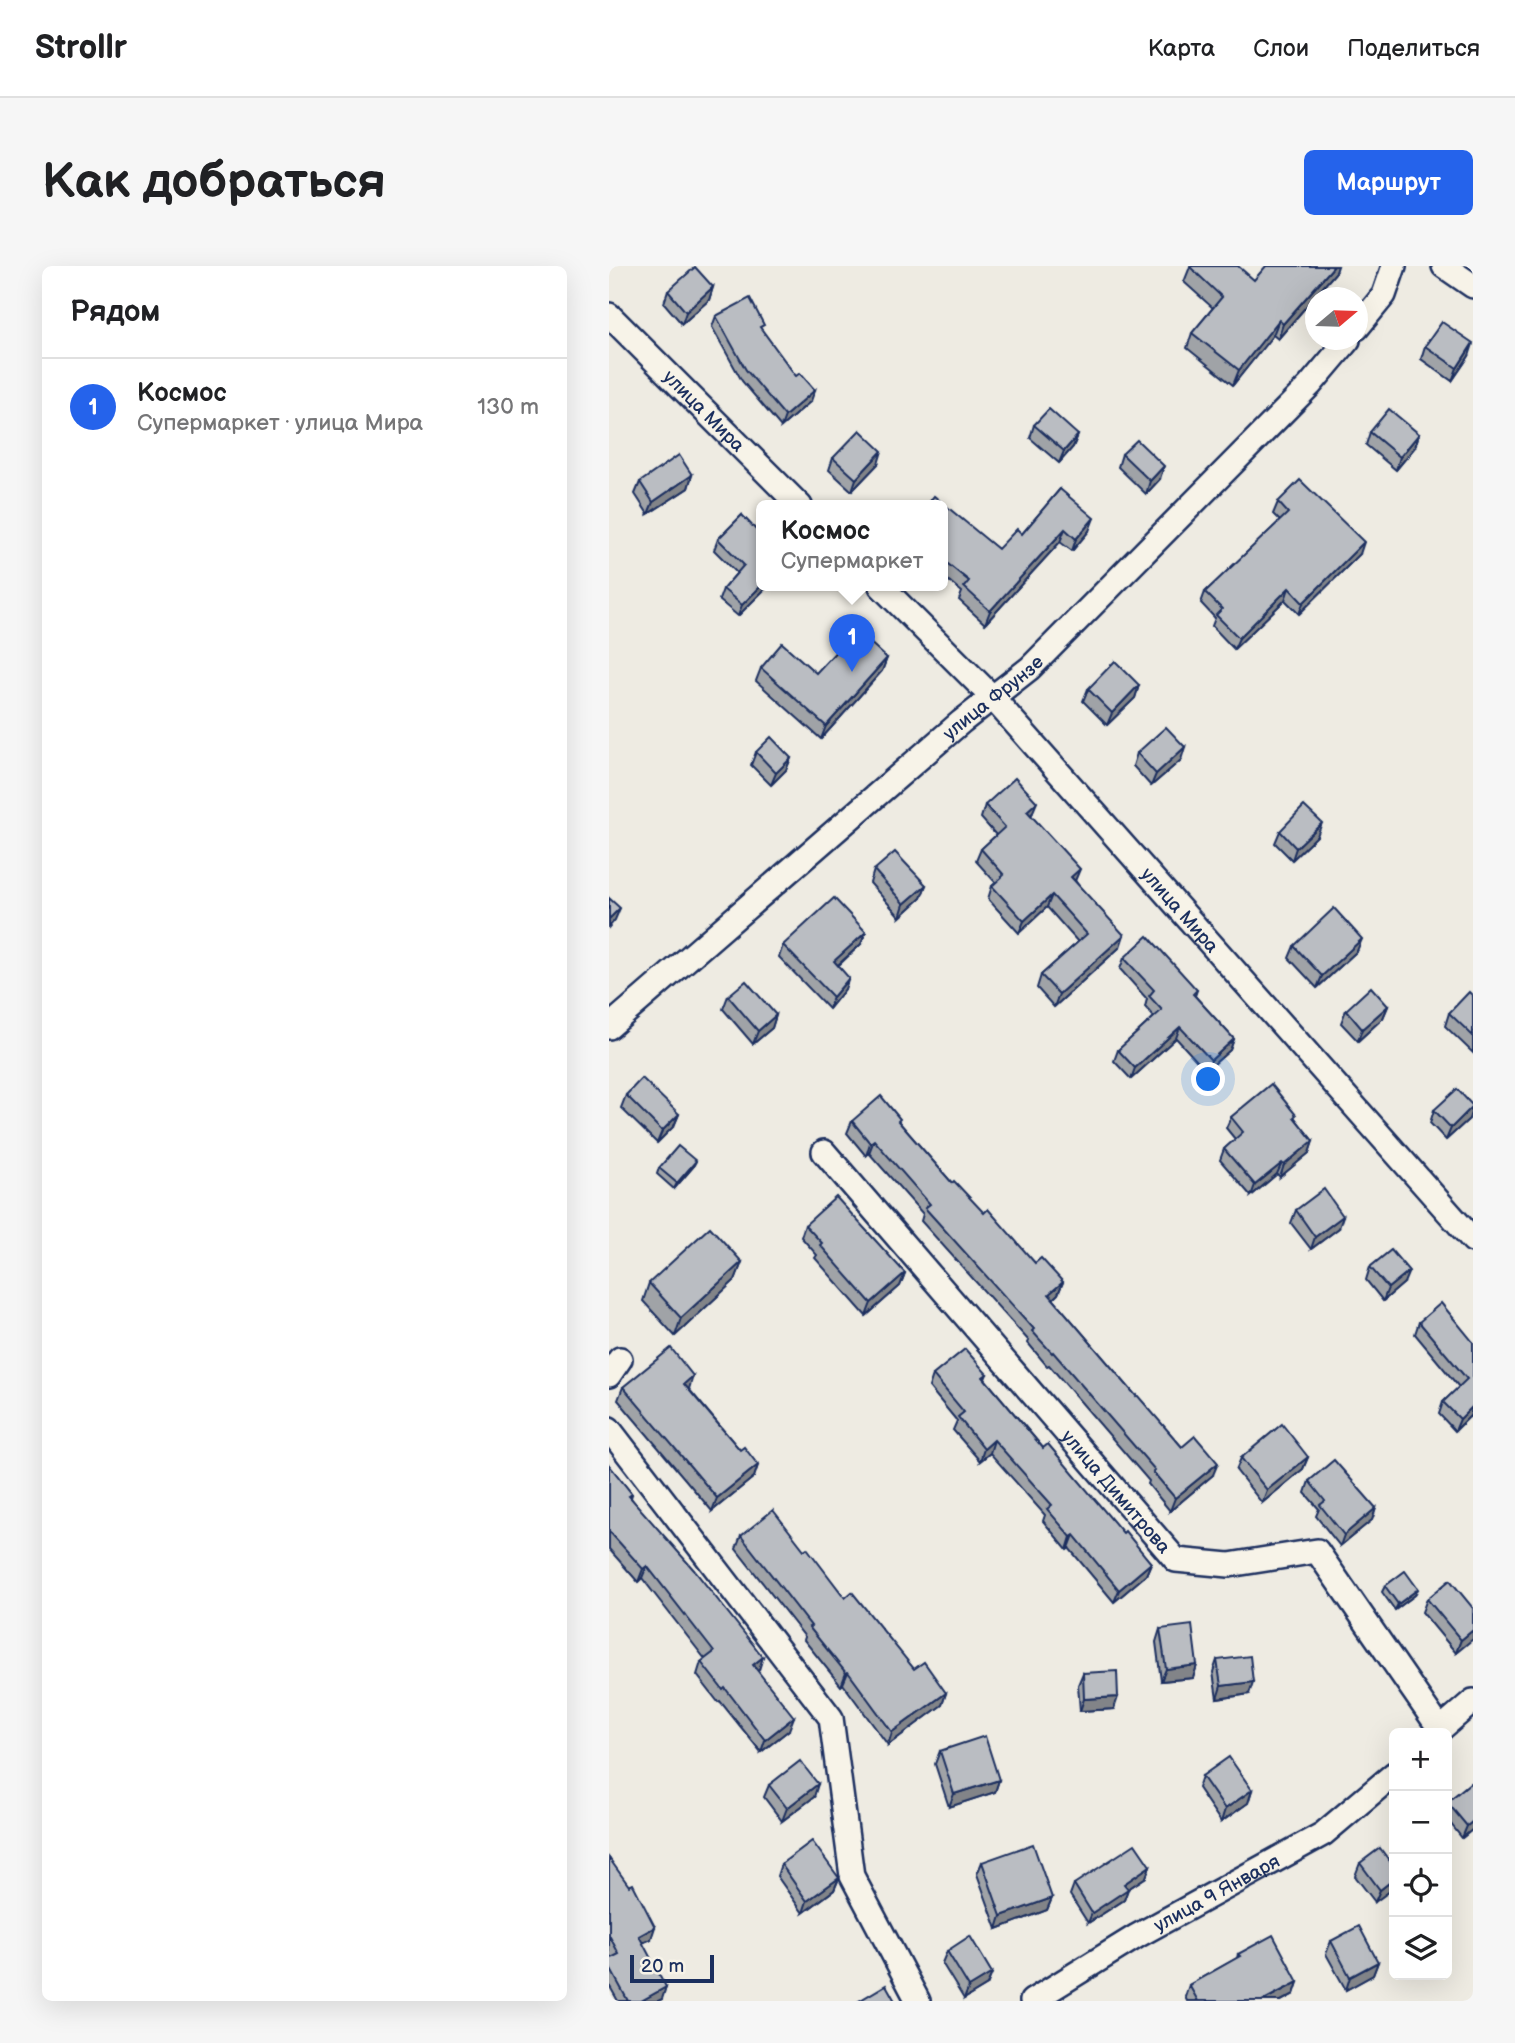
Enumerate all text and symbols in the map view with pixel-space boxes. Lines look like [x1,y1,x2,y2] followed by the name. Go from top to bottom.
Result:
[35,28,127,68] text: Strollr
[1148,34,1215,63] text: Карта
[1253,34,1309,63] text: Слои
[1347,34,1480,63] text: Поделиться
[1304,150,1473,215] button: Маршрут
[42,153,386,212] text: Как добраться
[1305,287,1368,350] north arrow
[70,294,160,330] text: Рядом
[658,366,749,457] street label: улица Мира
[137,378,227,409] text: Космос
[88,393,98,421] text: 1
[477,393,539,421] text: 130 m
[137,409,423,437] text: Супермаркет · улица Мира
[756,500,948,591] popup
[781,516,870,547] text: Космос
[781,547,923,575] text: Супермаркет
[829,614,875,672] pin: 1
[939,651,1049,746] street label: улица Фрунзе
[1135,863,1223,958] street label: улица Мира
[1191,1062,1225,1096] your location
[1056,1426,1175,1559] street label: улица Димитрова
[1389,1728,1452,1980] map controls
[1389,1728,1452,1791] button: +
[1389,1791,1452,1854] button: −
[1150,1850,1284,1938] street label: улица 9 Января
[1389,1854,1452,1917] button: locate
[1389,1917,1452,1980] button: layers
[630,1952,714,1984] scale bar
[641,1955,684,1978] text: 20 m

